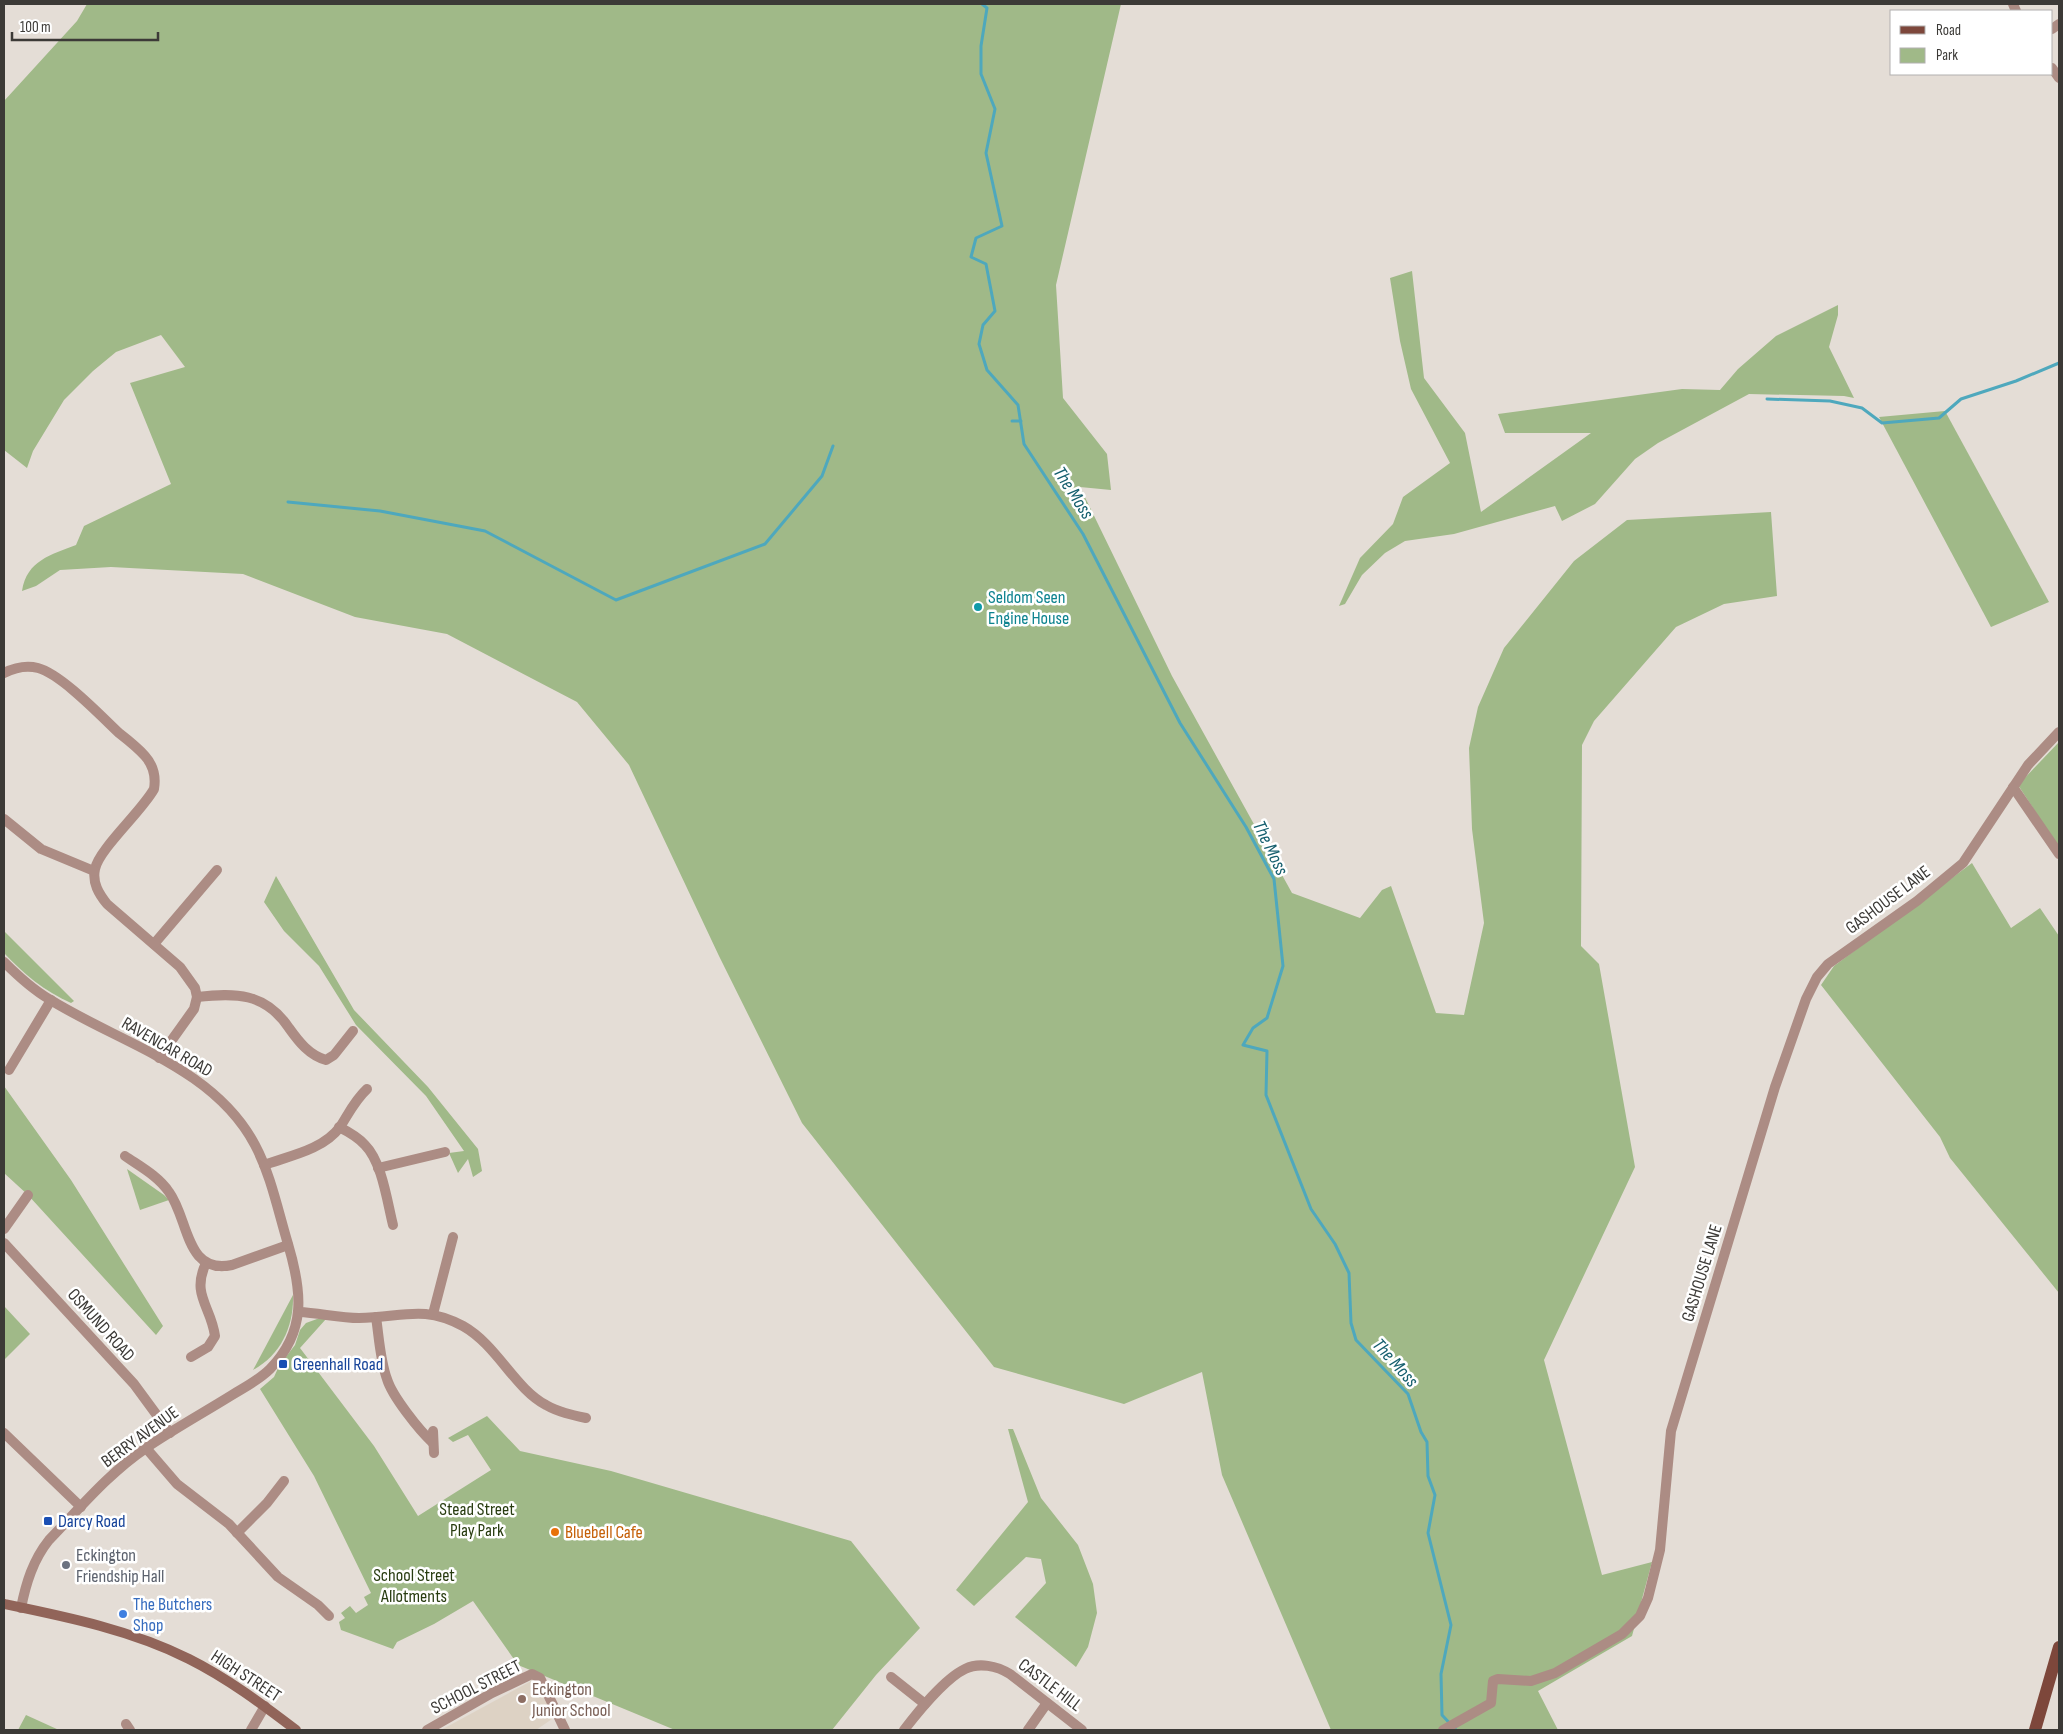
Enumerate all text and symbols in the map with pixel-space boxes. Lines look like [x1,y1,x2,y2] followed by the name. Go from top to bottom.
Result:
[12,10,159,42] scale bar
[1890,10,2053,75] legend
[20,18,51,37] text: 100 m
[1936,21,1961,40] text: Road
[1936,46,1958,65] text: Park
[1048,463,1099,524] water label: The Moss
[988,587,1069,629] place label: Seldom Seen Engine House
[972,601,984,613] marker: Seldom Seen Engine House
[1247,817,1293,879] water label: The Moss
[1842,861,1934,939] street label: GASHOUSE LANE
[118,1013,216,1081] street label: RAVENCAR ROAD
[1677,1222,1727,1324] street label: GASHOUSE LANE
[63,1284,139,1366] street label: OSMUND ROAD
[1367,1334,1423,1392] water label: The Moss
[293,1354,383,1375] place label: Greenhall Road
[277,1358,289,1370] marker: Greenhall Road
[97,1402,183,1472] street label: BERRY AVENUE
[439,1499,515,1541] park label: Stead Street Play Park
[58,1511,125,1532] place label: Darcy Road
[42,1515,54,1527] marker: Darcy Road
[565,1522,643,1543] place label: Bluebell Cafe
[549,1526,561,1538] marker: Bluebell Cafe
[76,1545,164,1587] place label: Eckington Friendship Hall
[60,1559,72,1571] marker: Eckington Friendship Hall
[373,1565,455,1607] park label: School Street Allotments
[133,1594,212,1636] place label: The Butchers Shop
[117,1608,129,1620] marker: The Butchers Shop
[207,1646,285,1706] street label: HIGH STREET
[1014,1654,1086,1716] street label: CASTLE HILL
[428,1655,524,1719] street label: SCHOOL STREET
[531,1679,611,1721] place label: Eckington Junior School
[516,1693,528,1705] marker: Eckington Junior School

